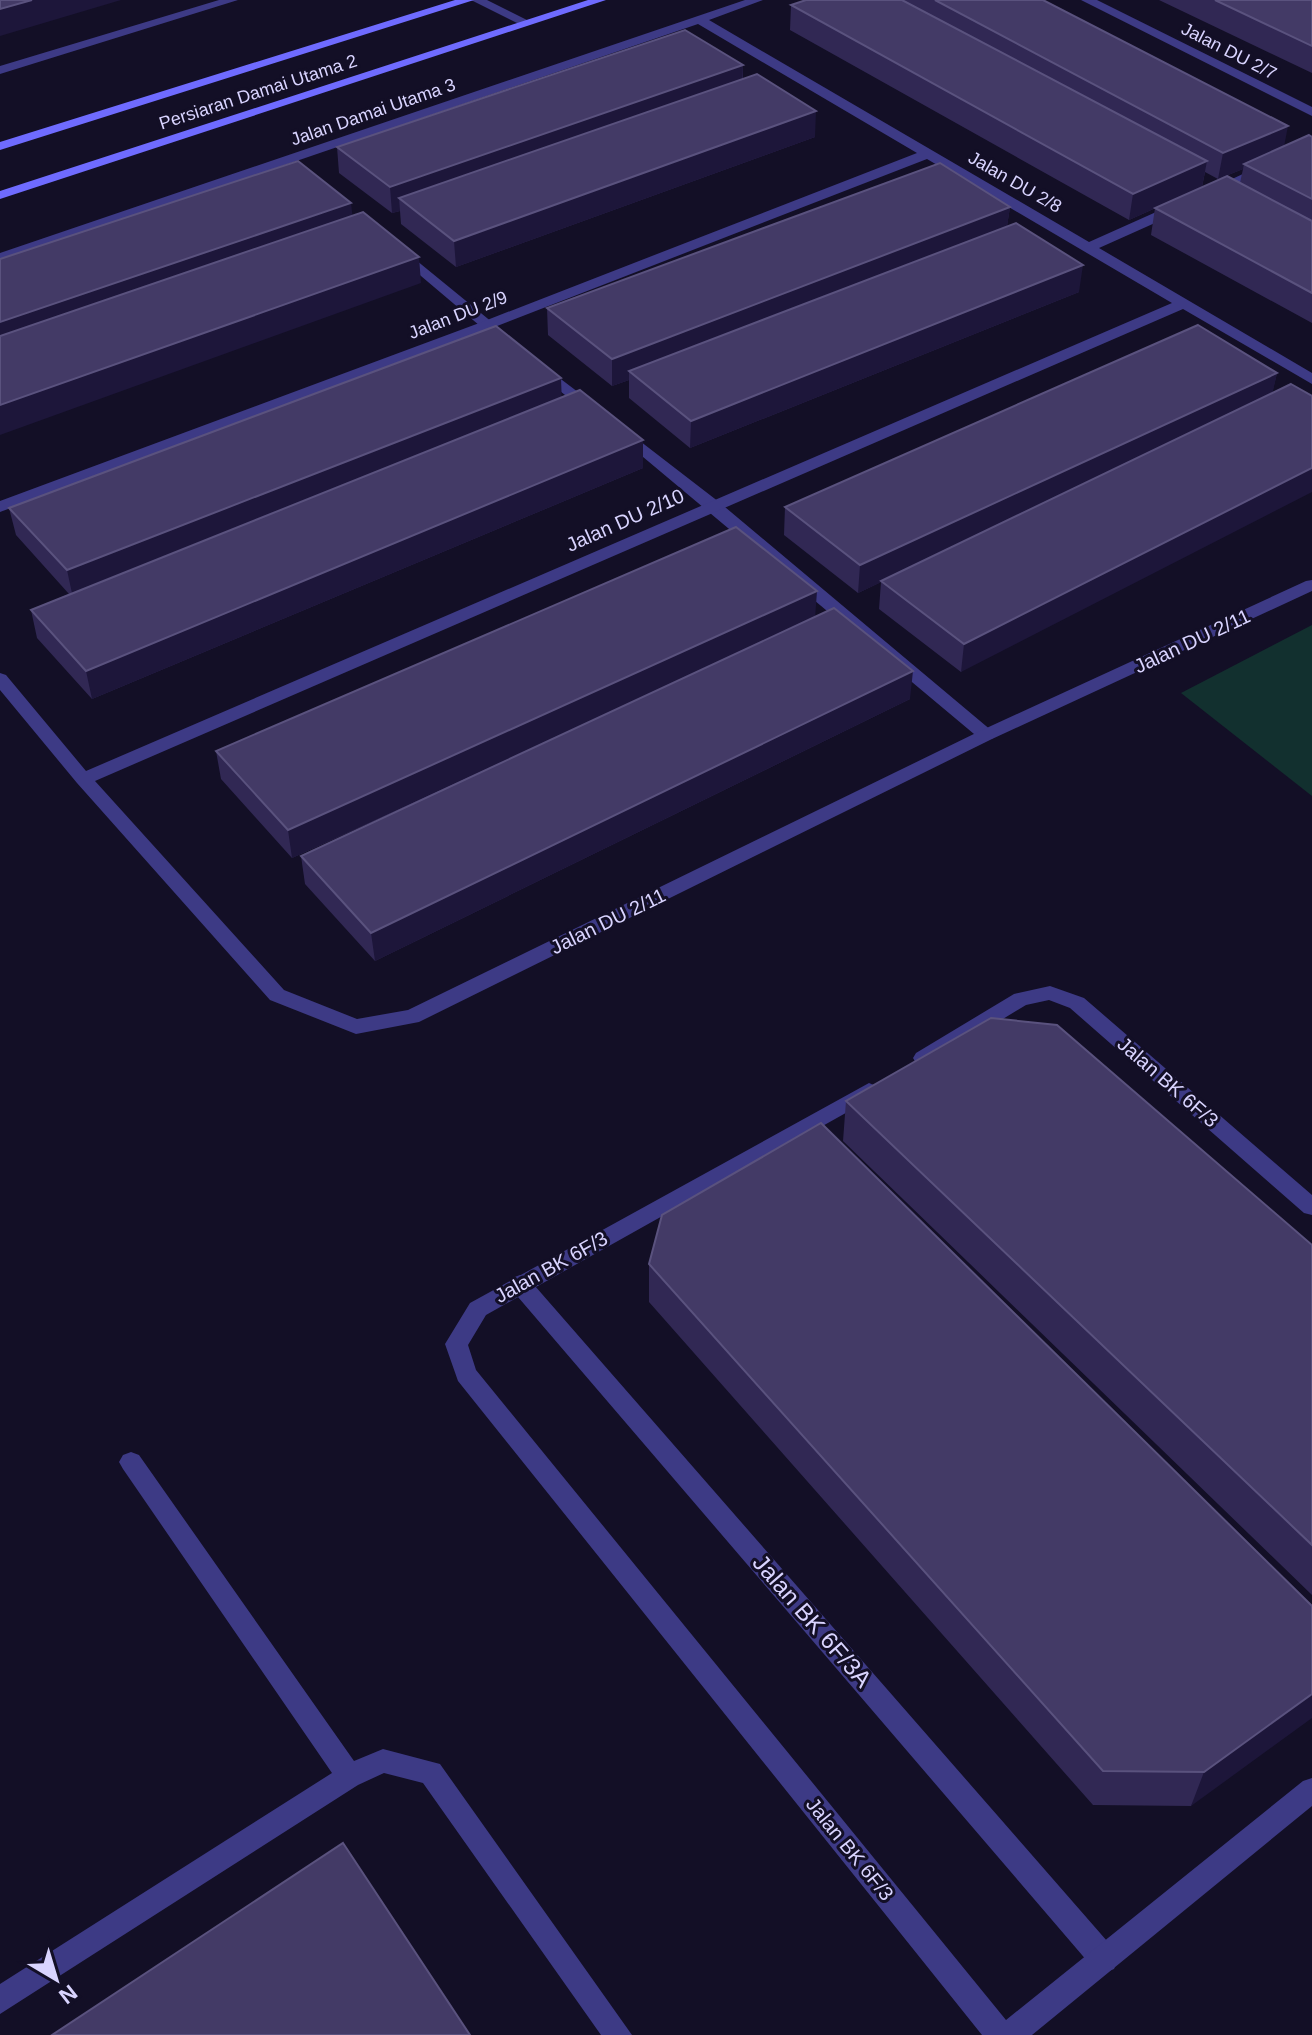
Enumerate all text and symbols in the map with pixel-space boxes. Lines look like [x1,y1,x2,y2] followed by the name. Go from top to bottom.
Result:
[1178,18,1280,84] street label: Jalan DU 2/7
[156,50,360,134] street label: Persiaran Damai Utama 2
[288,74,458,150] street label: Jalan Damai Utama 3
[965,147,1065,217] street label: Jalan DU 2/8
[406,287,510,343] street label: Jalan DU 2/9
[563,484,687,556] street label: Jalan DU 2/10
[1131,605,1253,677] street label: Jalan DU 2/11
[547,884,669,958] street label: Jalan DU 2/11
[1113,1032,1223,1132] street label: Jalan BK 6F/3
[491,1227,611,1307] street label: Jalan BK 6F/3
[747,1549,877,1692] street label: Jalan BK 6F/3A
[802,1793,898,1905] street label: Jalan BK 6F/3
[16,1939,96,2019] north arrow
[54,1980,82,2009] text: N

